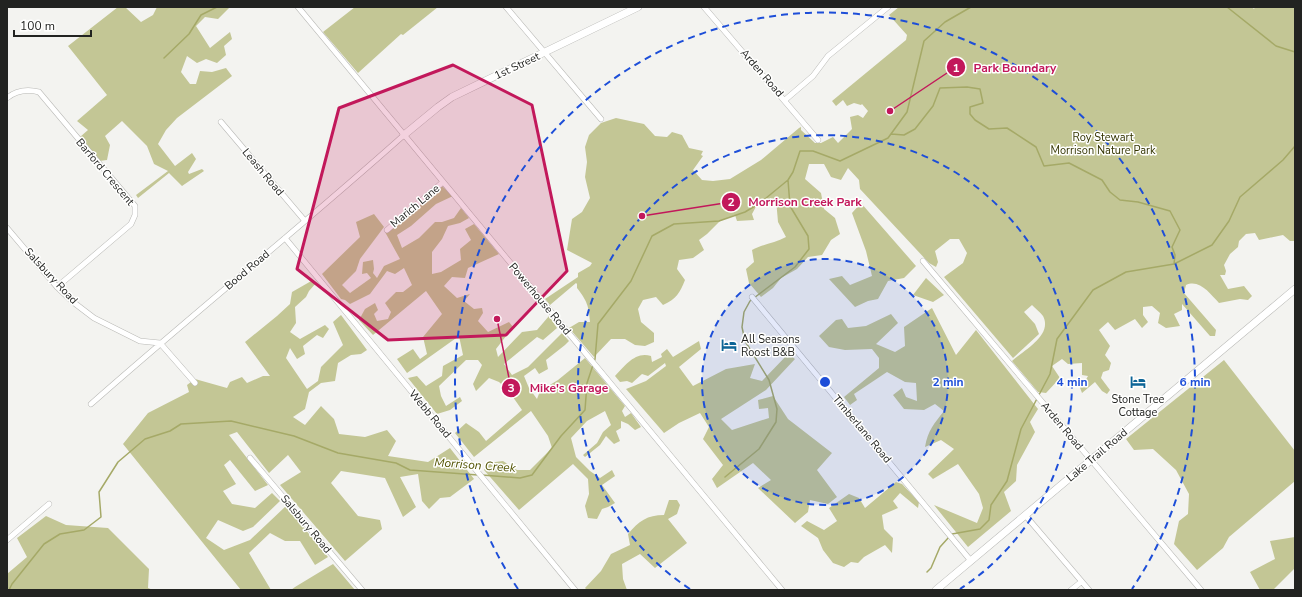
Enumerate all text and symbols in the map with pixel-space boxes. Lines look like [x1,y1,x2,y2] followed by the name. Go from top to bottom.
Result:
[14,12,91,38] scale bar
[20,18,55,34] text: 100 m
[737,46,787,100] street label: Arden Road
[492,49,542,83] street label: 1st Street
[946,55,1064,79] callout: Park Boundary
[952,60,960,76] text: 1
[974,60,1057,76] text: Park Boundary
[1051,130,1156,158] park label: Roy Stewart Morrison Nature Park
[72,135,138,209] street label: Barford Crescent
[239,145,287,199] street label: Leash Road
[387,181,443,231] street label: Marich Lane
[721,190,870,214] callout: Morrison Creek Park
[727,194,735,210] text: 2
[748,194,862,210] text: Morrison Creek Park
[21,245,81,307] street label: Salsbury Road
[221,247,273,293] street label: Bood Road
[505,260,575,338] street label: Powerhouse Road
[741,332,800,360] place label: All Seasons Roost B&B
[720,336,738,354] hotel icon: All Seasons Roost B&B
[1129,373,1147,391] hotel icon: Stone Tree Cottage
[932,374,964,390] text: 2 min
[1056,374,1088,390] text: 4 min
[1179,374,1211,390] text: 6 min
[818,375,832,389] centre of rings
[501,376,616,400] callout: Mike's Garage
[507,380,515,396] text: 3
[530,380,609,396] text: Mike's Garage
[405,387,455,441] street label: Webb Road
[829,392,895,466] street label: Timberlane Road
[1112,392,1165,420] place label: Stone Tree Cottage
[1037,399,1087,453] street label: Arden Road
[1063,425,1131,485] street label: Lake Trail Road
[434,454,517,476] water label: Morrison Creek
[277,492,335,556] street label: Salsbury Road

